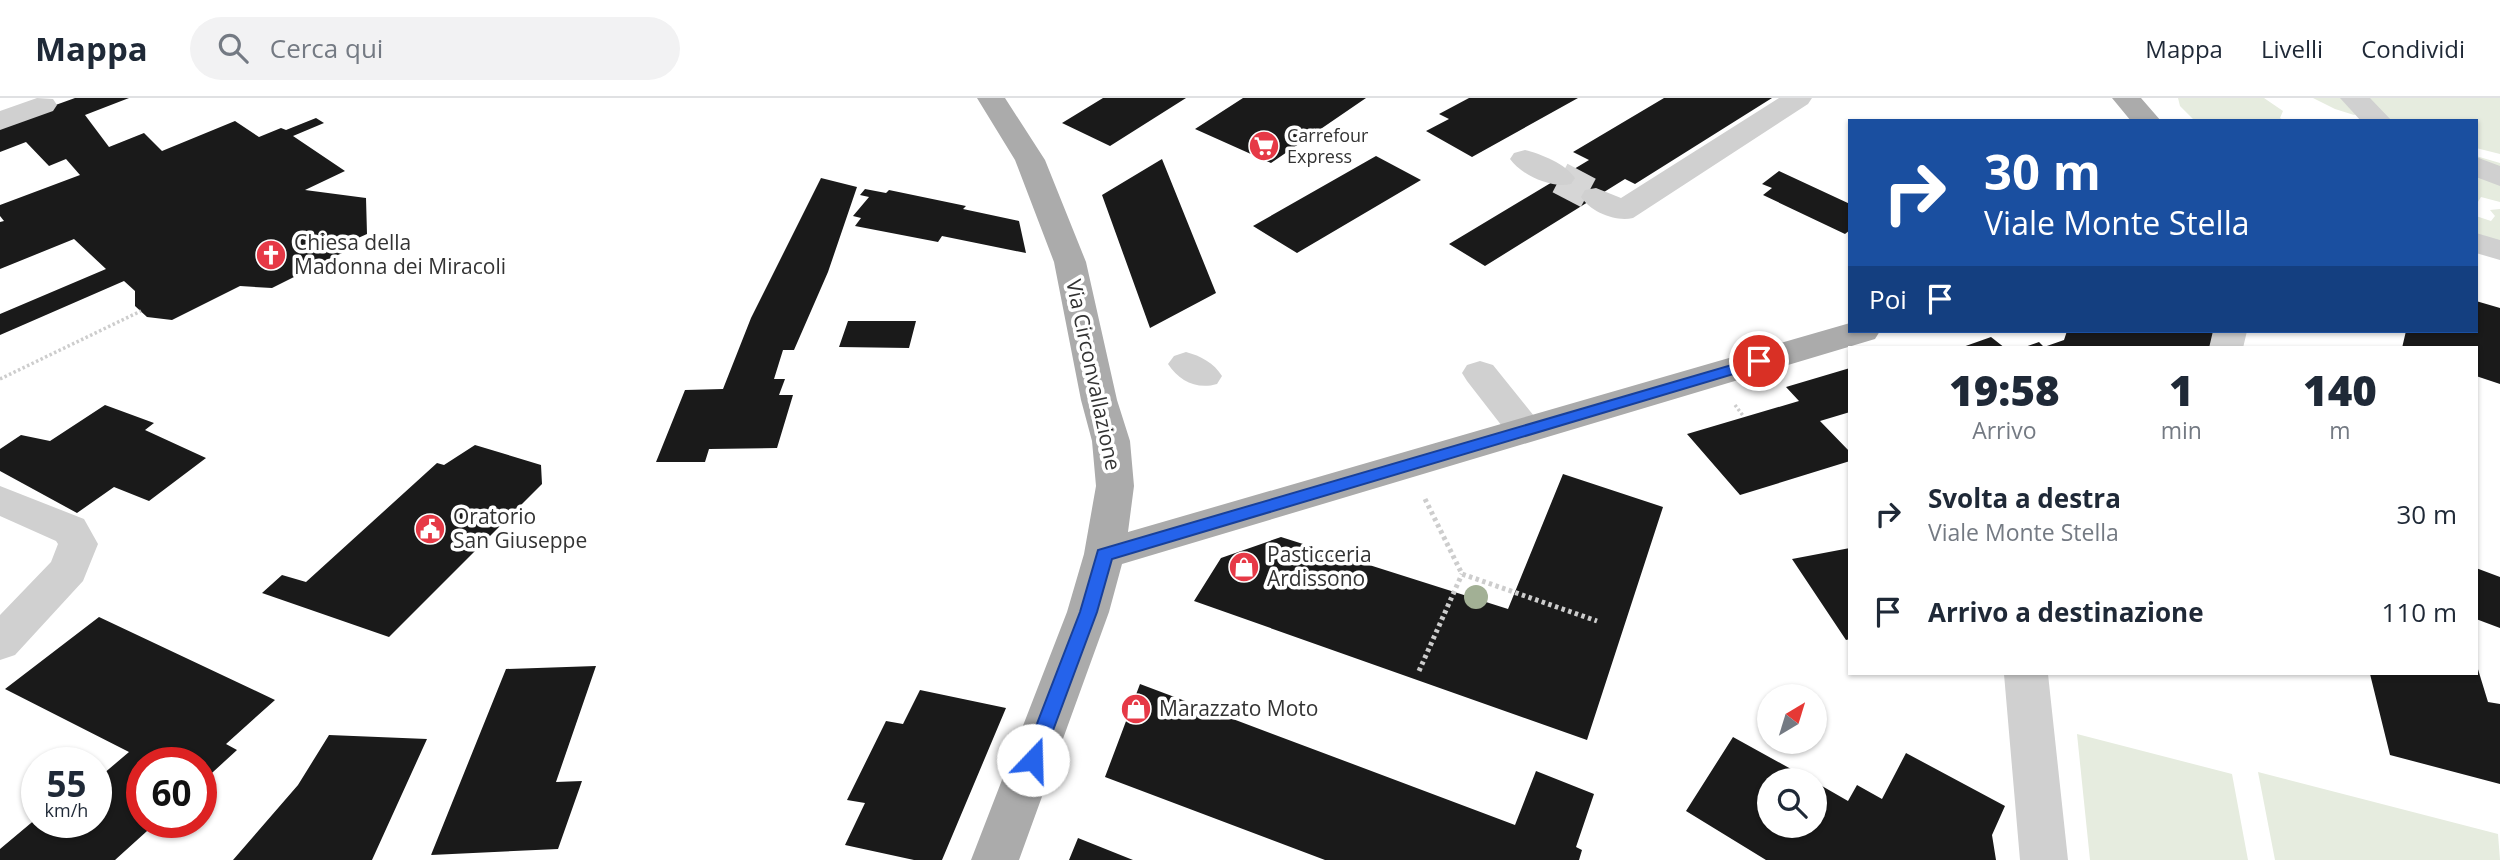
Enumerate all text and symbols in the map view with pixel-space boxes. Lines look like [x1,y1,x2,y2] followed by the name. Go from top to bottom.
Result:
[190,17,680,80] search box
[35,26,148,71] text: Mappa
[214,29,252,67] icon: search
[270,30,383,66] text: Cerca qui
[2145,32,2223,65] text: Mappa
[2261,32,2323,65] text: Livelli
[2361,32,2465,65] text: Condividi
[1287,123,1369,168] place label: Carrefour Express
[1247,129,1281,163] supermarket icon: Carrefour Express
[1984,138,2101,204] text: 30 m
[1869,147,1960,238] icon: right
[1984,201,2250,244] text: Viale Monte Stella
[294,228,506,280] place label: Chiesa della Madonna dei Miracoli
[254,238,288,272] church icon: Chiesa della Madonna dei Miracoli
[1060,277,1128,473] street label: Via Circonvallazione
[1921,280,1959,318] icon: arrive
[1869,281,1907,317] text: Poi
[1729,331,1789,391] pin
[1740,342,1778,380] icon: arrive
[1949,361,2060,418] text: 19:58
[2169,361,2194,418] text: 1
[2303,361,2377,418] text: 140
[1972,414,2037,446] text: Arrivo
[2161,414,2202,446] text: min
[2329,414,2351,446] text: m
[1928,480,2121,516] text: Svolta a destra
[1869,495,1907,533] icon: right
[2396,496,2457,532] text: 30 m
[453,502,587,554] place label: Oratorio San Giuseppe
[413,512,447,546] public building icon: Oratorio San Giuseppe
[1928,516,2119,548] text: Viale Monte Stella
[1267,540,1372,592] place label: Pasticceria Ardissono
[1227,550,1261,584] shop icon: Pasticceria Ardissono
[1869,593,1907,631] icon: arrive
[1928,594,2204,630] text: Arrivo a destinazione
[2382,594,2457,630] text: 110 m
[1757,684,1827,754] north arrow
[1757,684,1827,838] map controls
[1119,692,1153,726] shop icon: Marazzato Moto
[1159,694,1318,722] place label: Marazzato Moto
[996,723,1070,797] position arrow
[126,747,217,838] speed limit sign: 60
[46,760,87,807] text: 55
[1757,768,1827,838] button: search
[45,798,88,822] text: km/h

